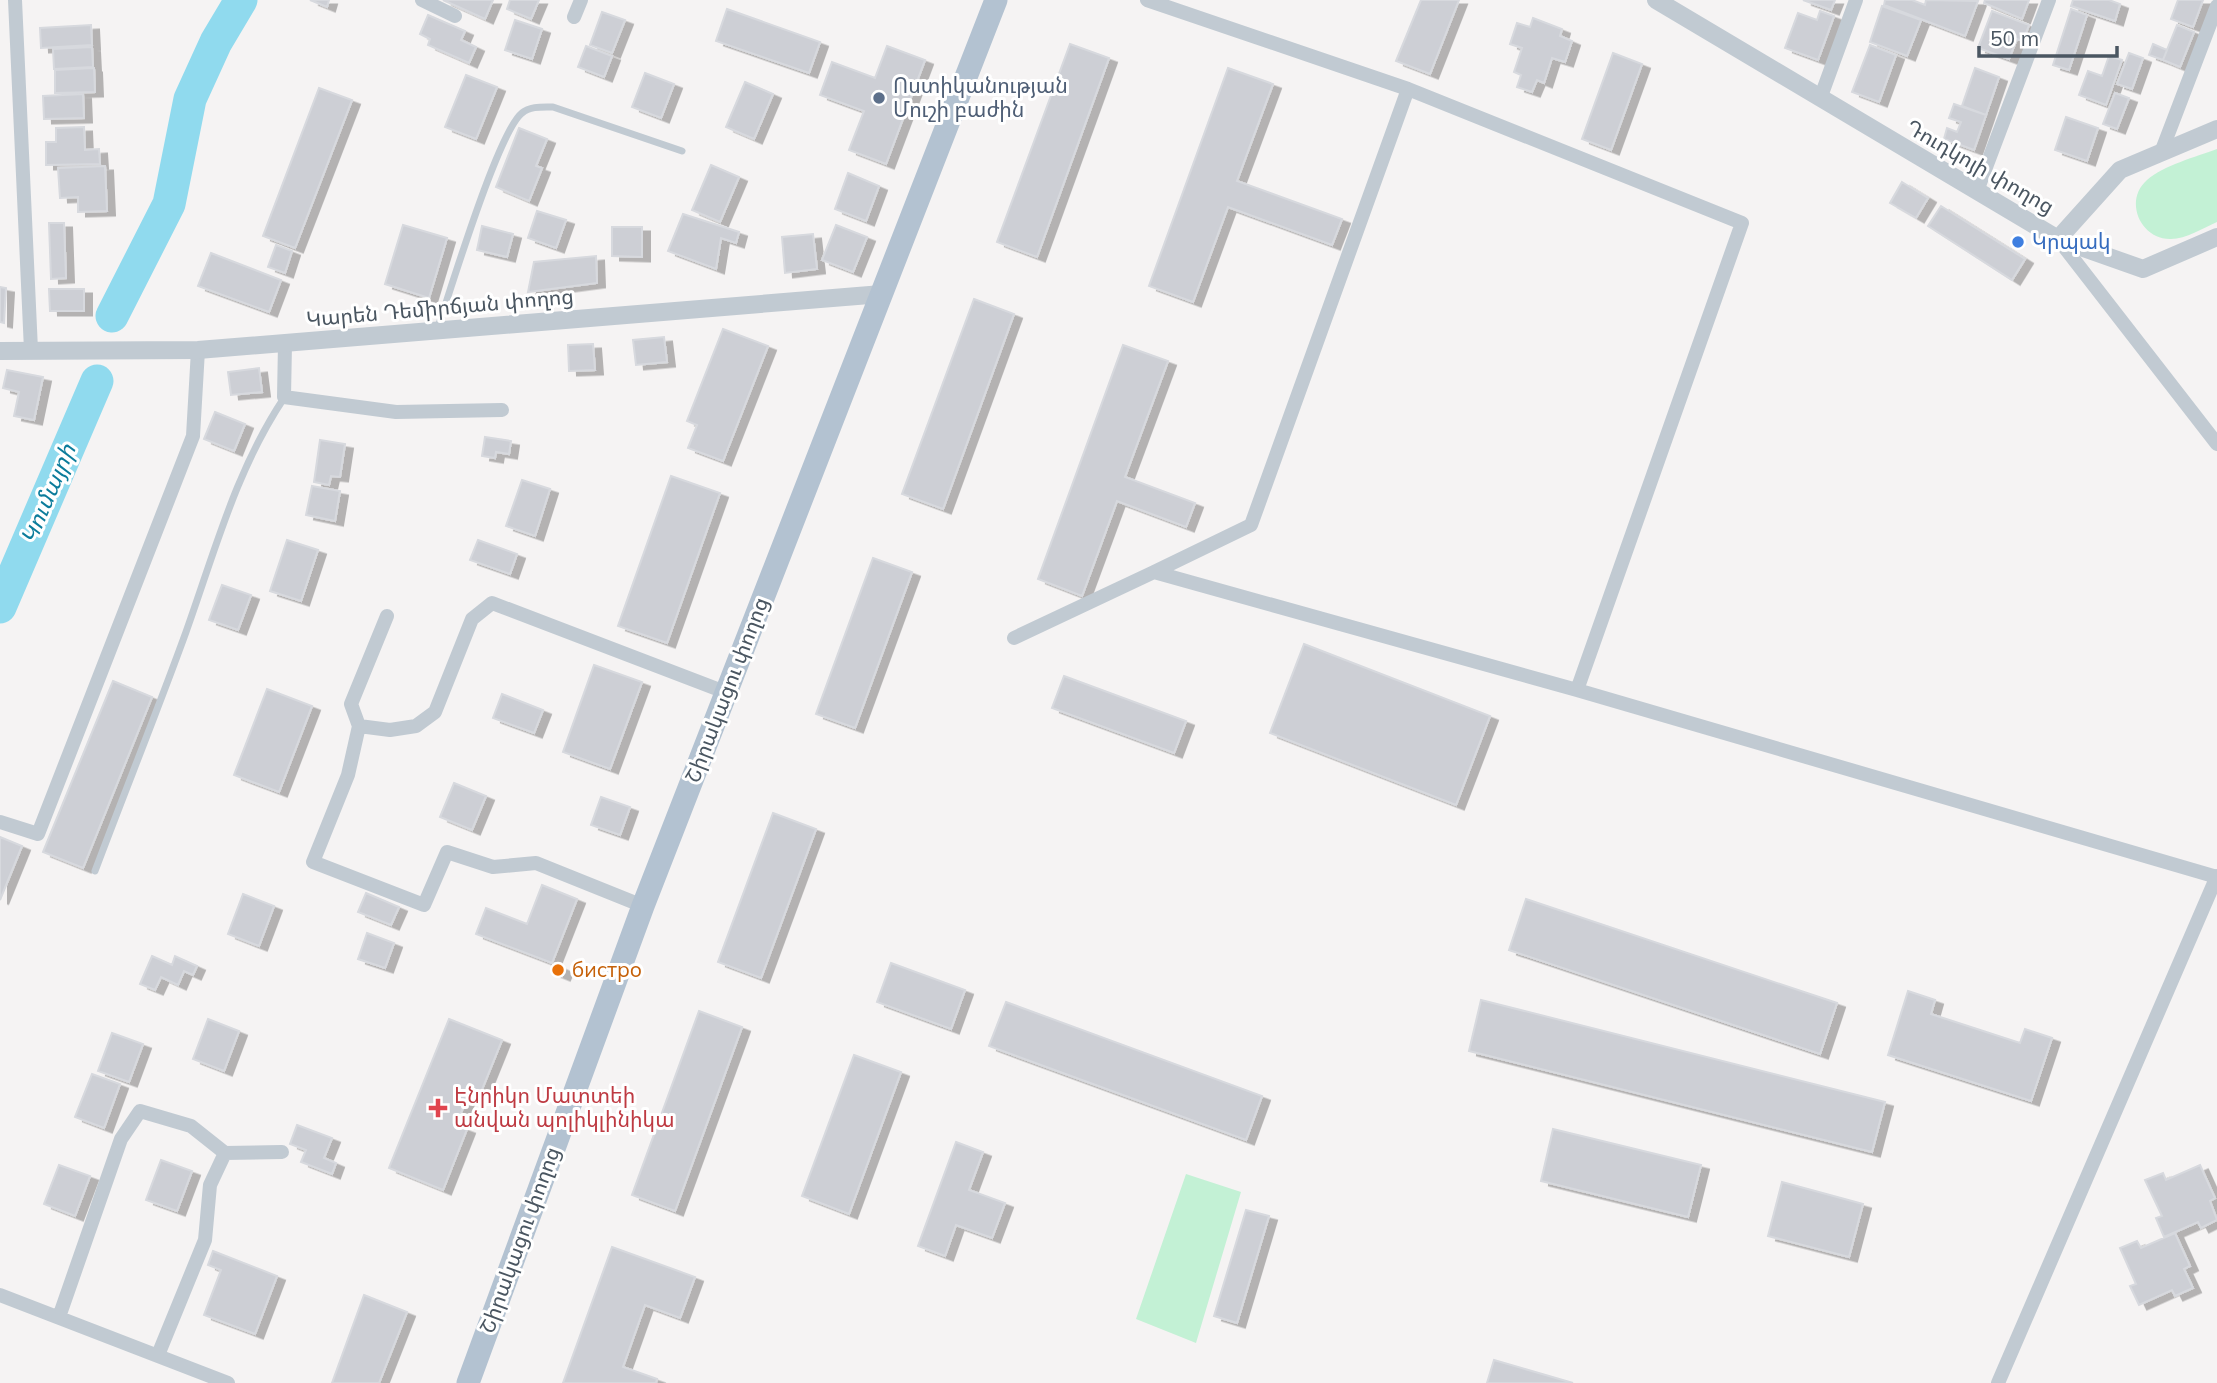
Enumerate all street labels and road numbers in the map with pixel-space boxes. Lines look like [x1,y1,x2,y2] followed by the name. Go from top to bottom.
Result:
[1902,113,2059,219] street label: Դուդկոյի փողոց
[305,282,575,332] street label: Կարեն Դեմիրճյան փողոց
[679,593,773,786] street label: Շիրակացու փողոց
[473,1143,565,1336] street label: Շիրակացու փողոց

